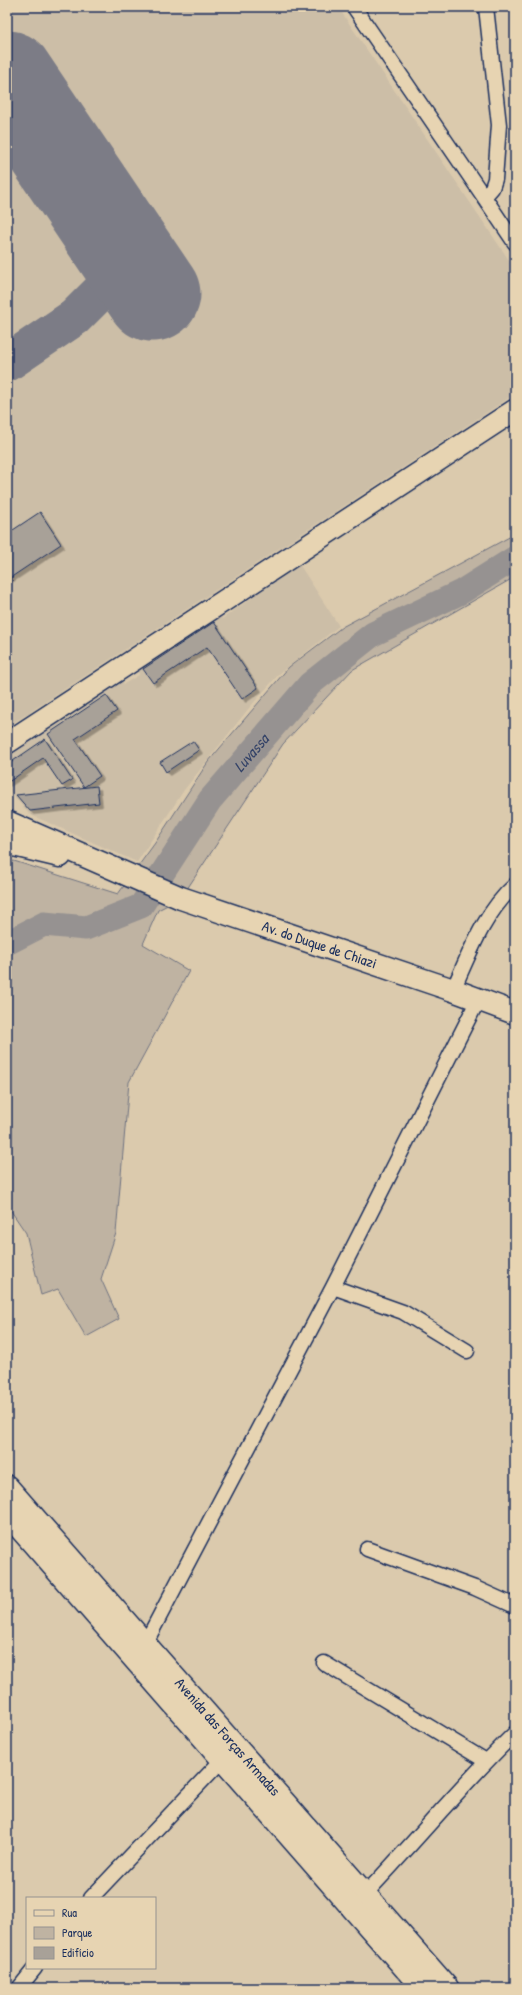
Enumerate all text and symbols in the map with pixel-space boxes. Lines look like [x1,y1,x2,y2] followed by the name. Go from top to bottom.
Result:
[228,728,275,776] water label: Luvassa
[259,915,380,973] street label: Av. do Duque de Chiazi
[170,1673,286,1800] street label: Avenida das Forças Armadas
[26,1897,156,1969] legend
[62,1904,77,1921] text: Rua
[62,1924,92,1941] text: Parque
[62,1944,94,1961] text: Edifício

